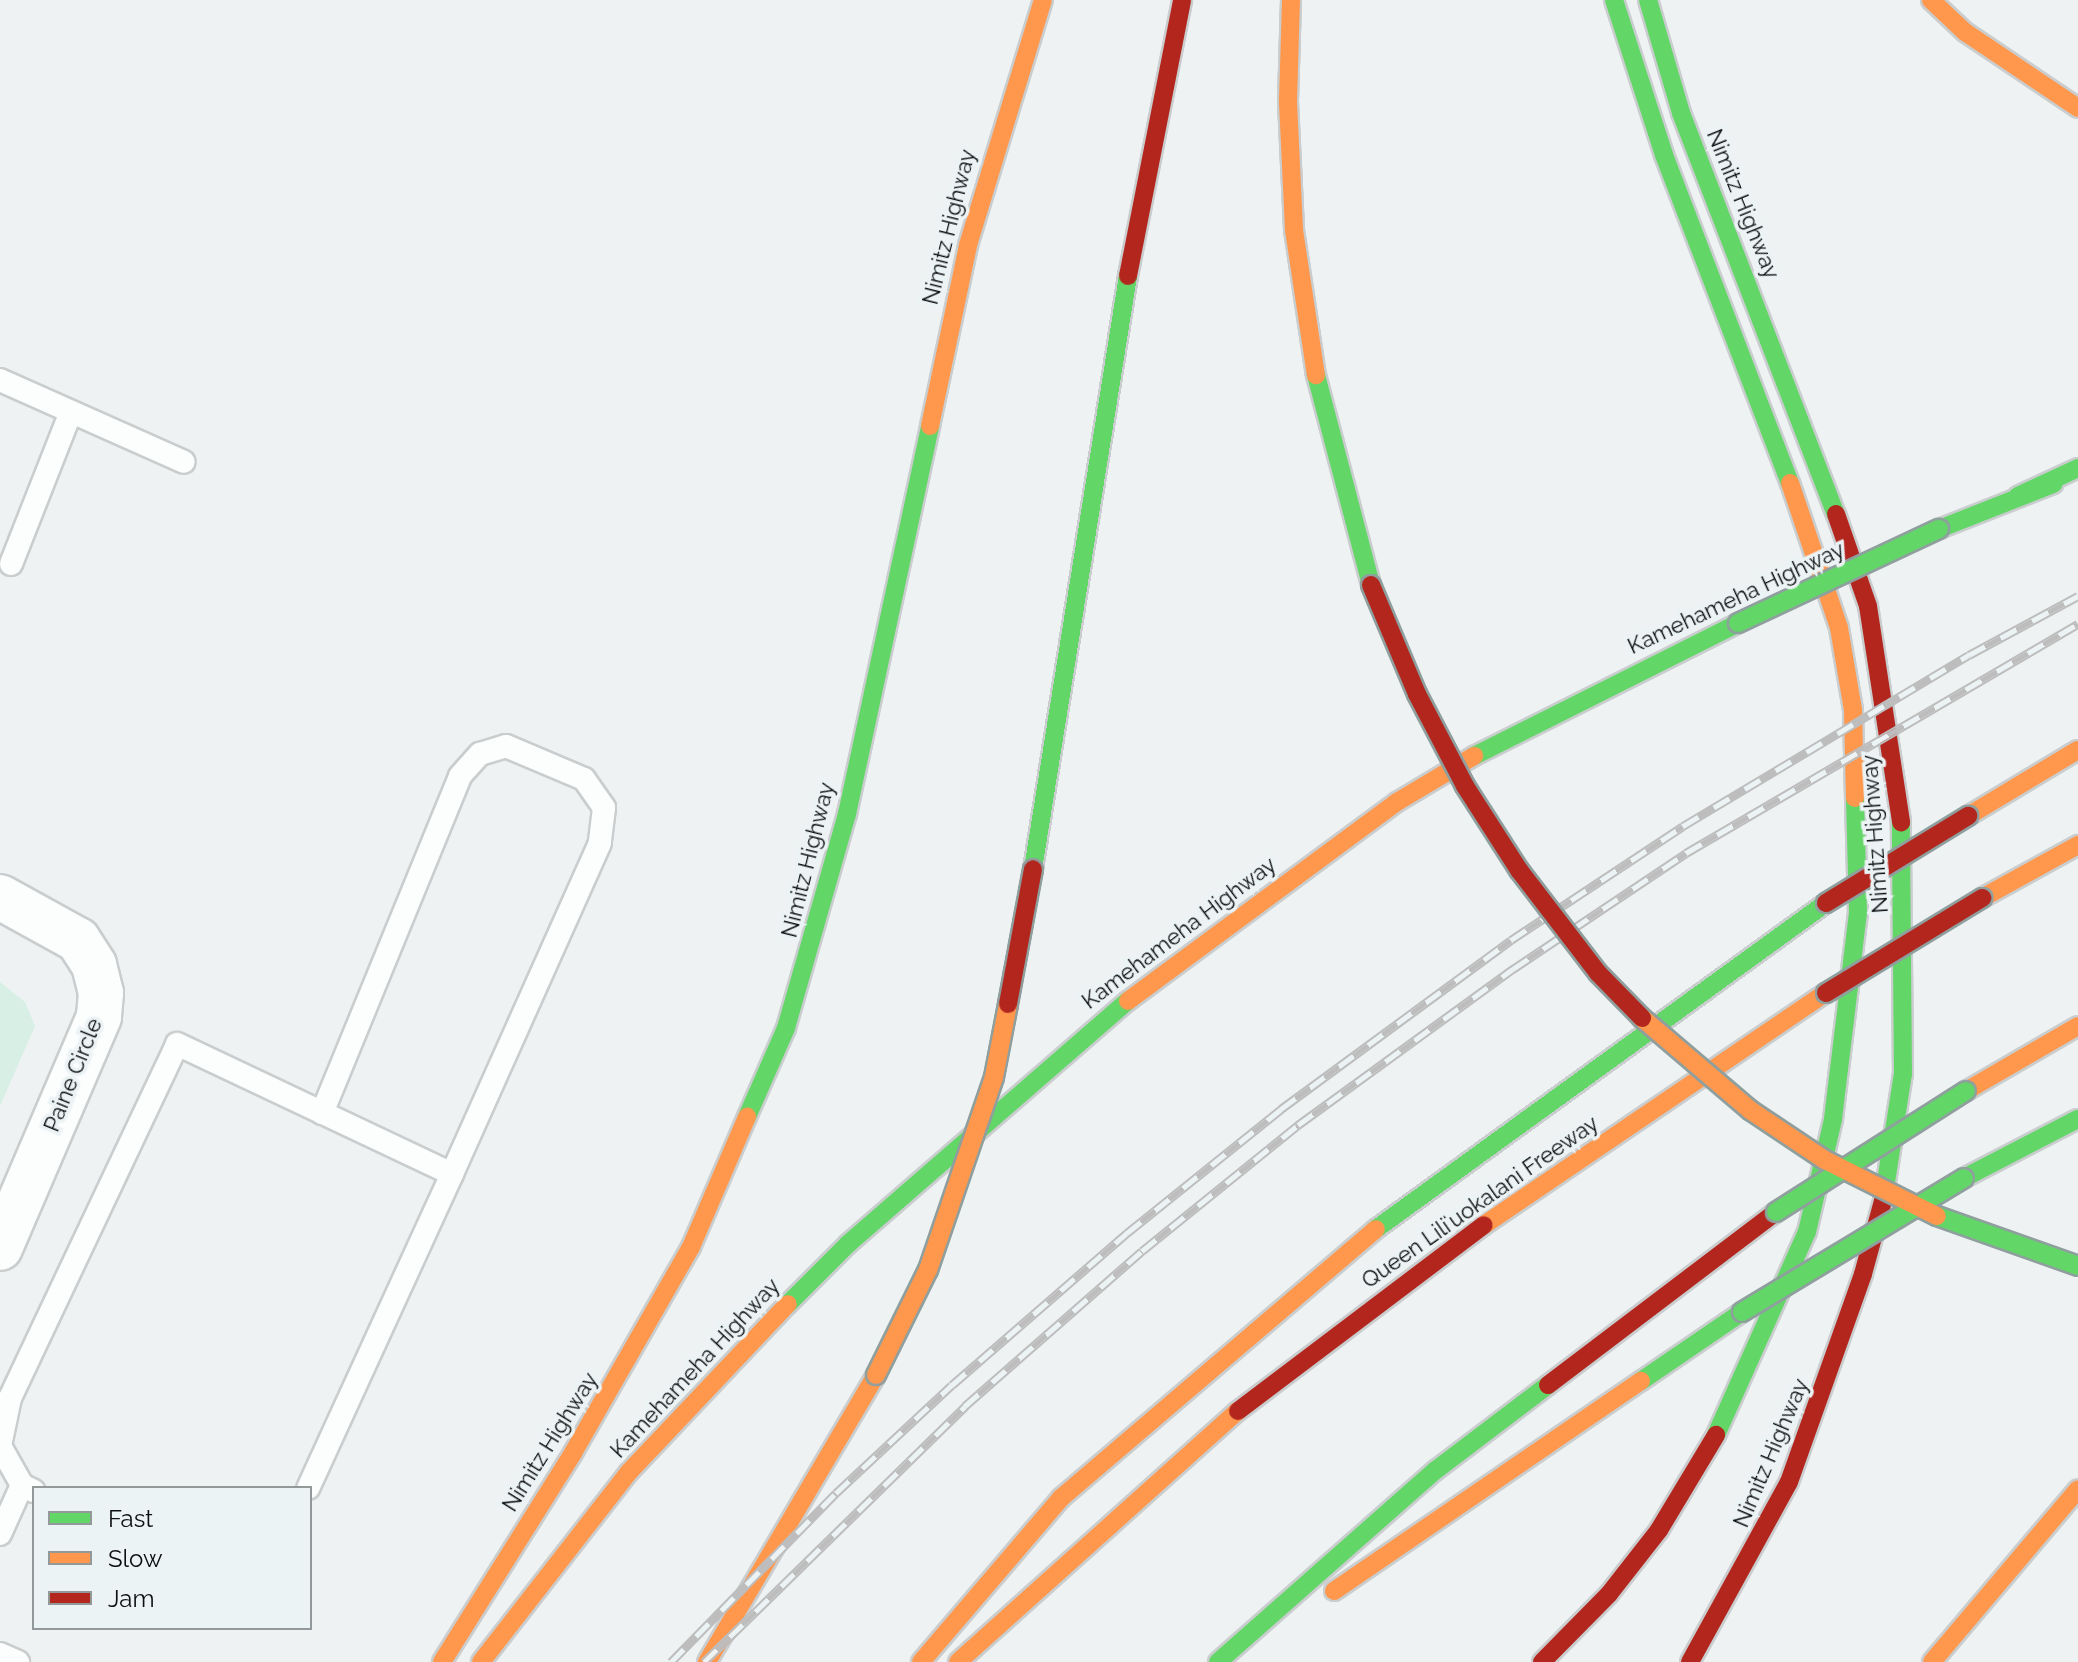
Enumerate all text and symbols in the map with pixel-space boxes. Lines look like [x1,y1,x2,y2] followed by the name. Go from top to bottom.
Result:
[1701,125,1785,283] street label: Nimitz Highway
[917,147,981,307] street label: Nimitz Highway
[1623,536,1849,660] street label: Kamehameha Highway
[1856,754,1894,914] street label: Nimitz Highway
[776,780,840,940] street label: Nimitz Highway
[1077,851,1281,1015] street label: Kamehameha Highway
[38,1014,108,1136] street label: Paine Circle
[1357,1110,1603,1294] street label: Queen Liliʻuokalani Freeway
[605,1273,785,1463] street label: Kamehameha Highway
[497,1368,603,1516] street label: Nimitz Highway
[1728,1375,1814,1531] street label: Nimitz Highway
[32,1486,312,1630] legend
[108,1504,153,1533] text: Fast
[108,1544,162,1573] text: Slow
[108,1584,154,1613] text: Jam

